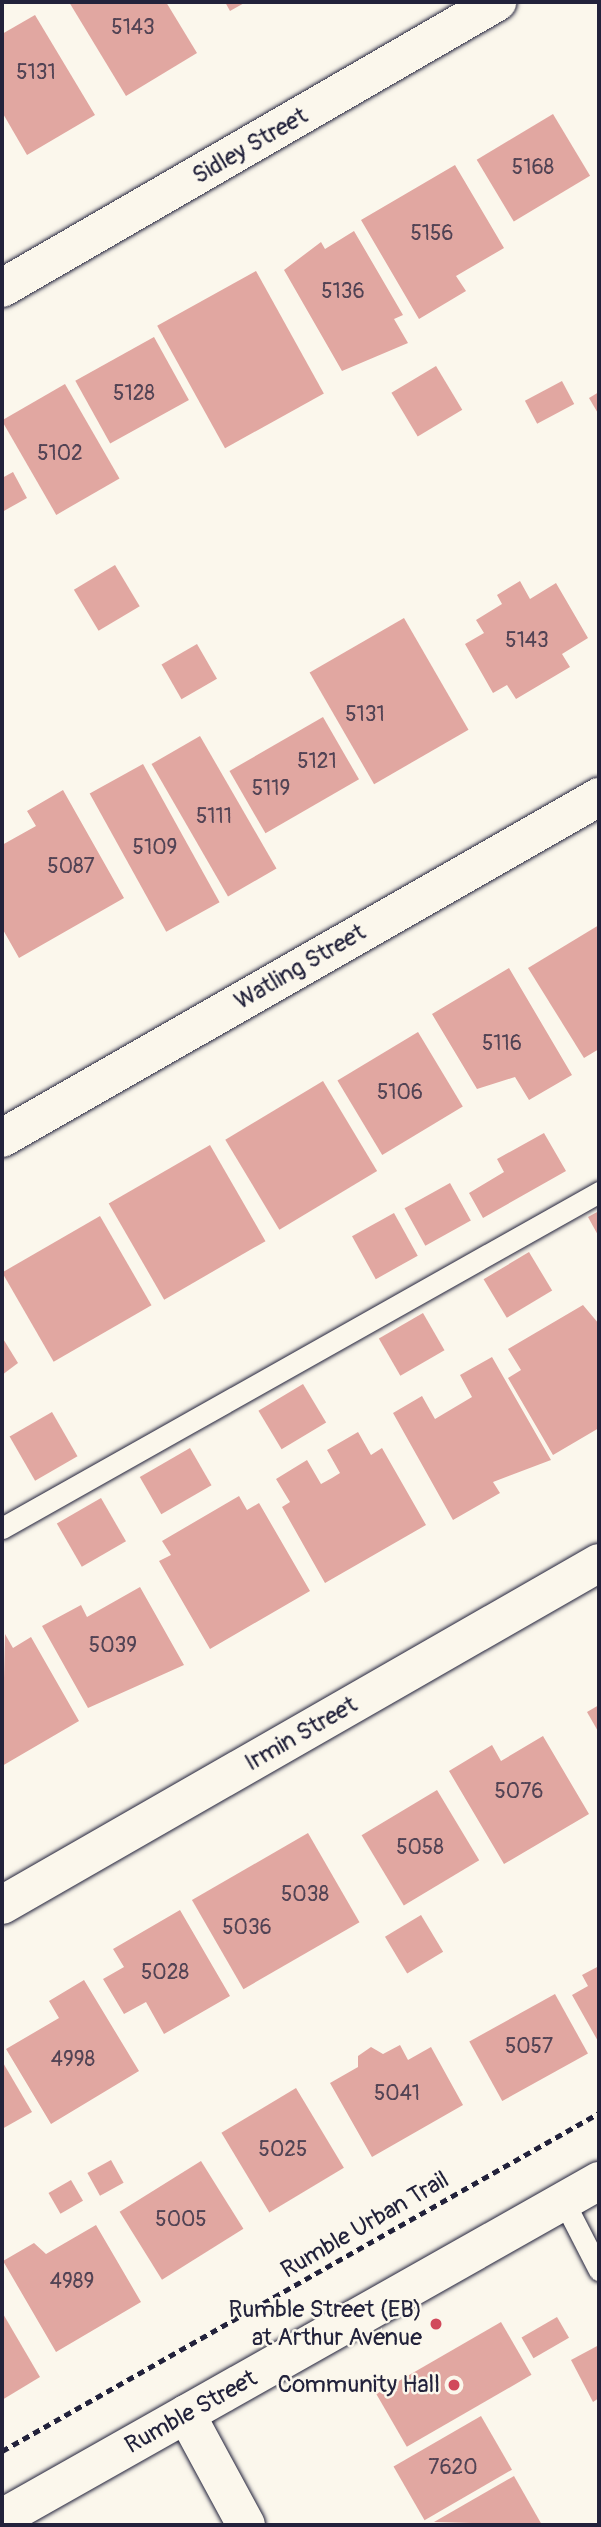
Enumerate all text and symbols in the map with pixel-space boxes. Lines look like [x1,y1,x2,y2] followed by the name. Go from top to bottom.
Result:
[111,15,155,41] house number: 5143
[16,60,56,86] house number: 5131
[187,102,313,190] street label: Sidley Street
[512,155,554,181] house number: 5168
[410,221,454,247] house number: 5156
[321,279,365,305] house number: 5136
[113,381,155,407] house number: 5128
[37,441,83,467] house number: 5102
[505,628,549,654] house number: 5143
[345,702,385,728] house number: 5131
[297,749,337,775] house number: 5121
[252,776,290,802] house number: 5119
[196,804,232,830] house number: 5111
[133,835,177,861] house number: 5109
[47,854,95,880] house number: 5087
[229,918,371,1016] street label: Watling Street
[482,1031,522,1057] house number: 5116
[377,1080,423,1106] house number: 5106
[89,1633,137,1659] house number: 5039
[240,1690,362,1778] street label: Irmin Street
[494,1779,544,1805] house number: 5076
[396,1835,444,1861] house number: 5058
[281,1882,329,1908] house number: 5038
[222,1915,272,1941] house number: 5036
[141,1960,189,1986] house number: 5028
[505,2034,553,2060] house number: 5057
[51,2047,95,2073] house number: 4998
[374,2081,420,2107] house number: 5041
[259,2137,307,2163] house number: 5025
[276,2165,454,2285] street label: Rumble Urban Trail
[155,2207,207,2233] house number: 5005
[50,2269,94,2295] house number: 4989
[228,2296,422,2352] place label: Rumble Street (EB) at Arthur Avenue
[428,2316,444,2332] marker: Rumble Street (EB) at Arthur Avenue
[120,2364,262,2460] street label: Rumble Street
[278,2371,440,2399] place label: Community Hall
[446,2377,462,2393] marker: Community Hall
[428,2455,478,2481] house number: 7620

